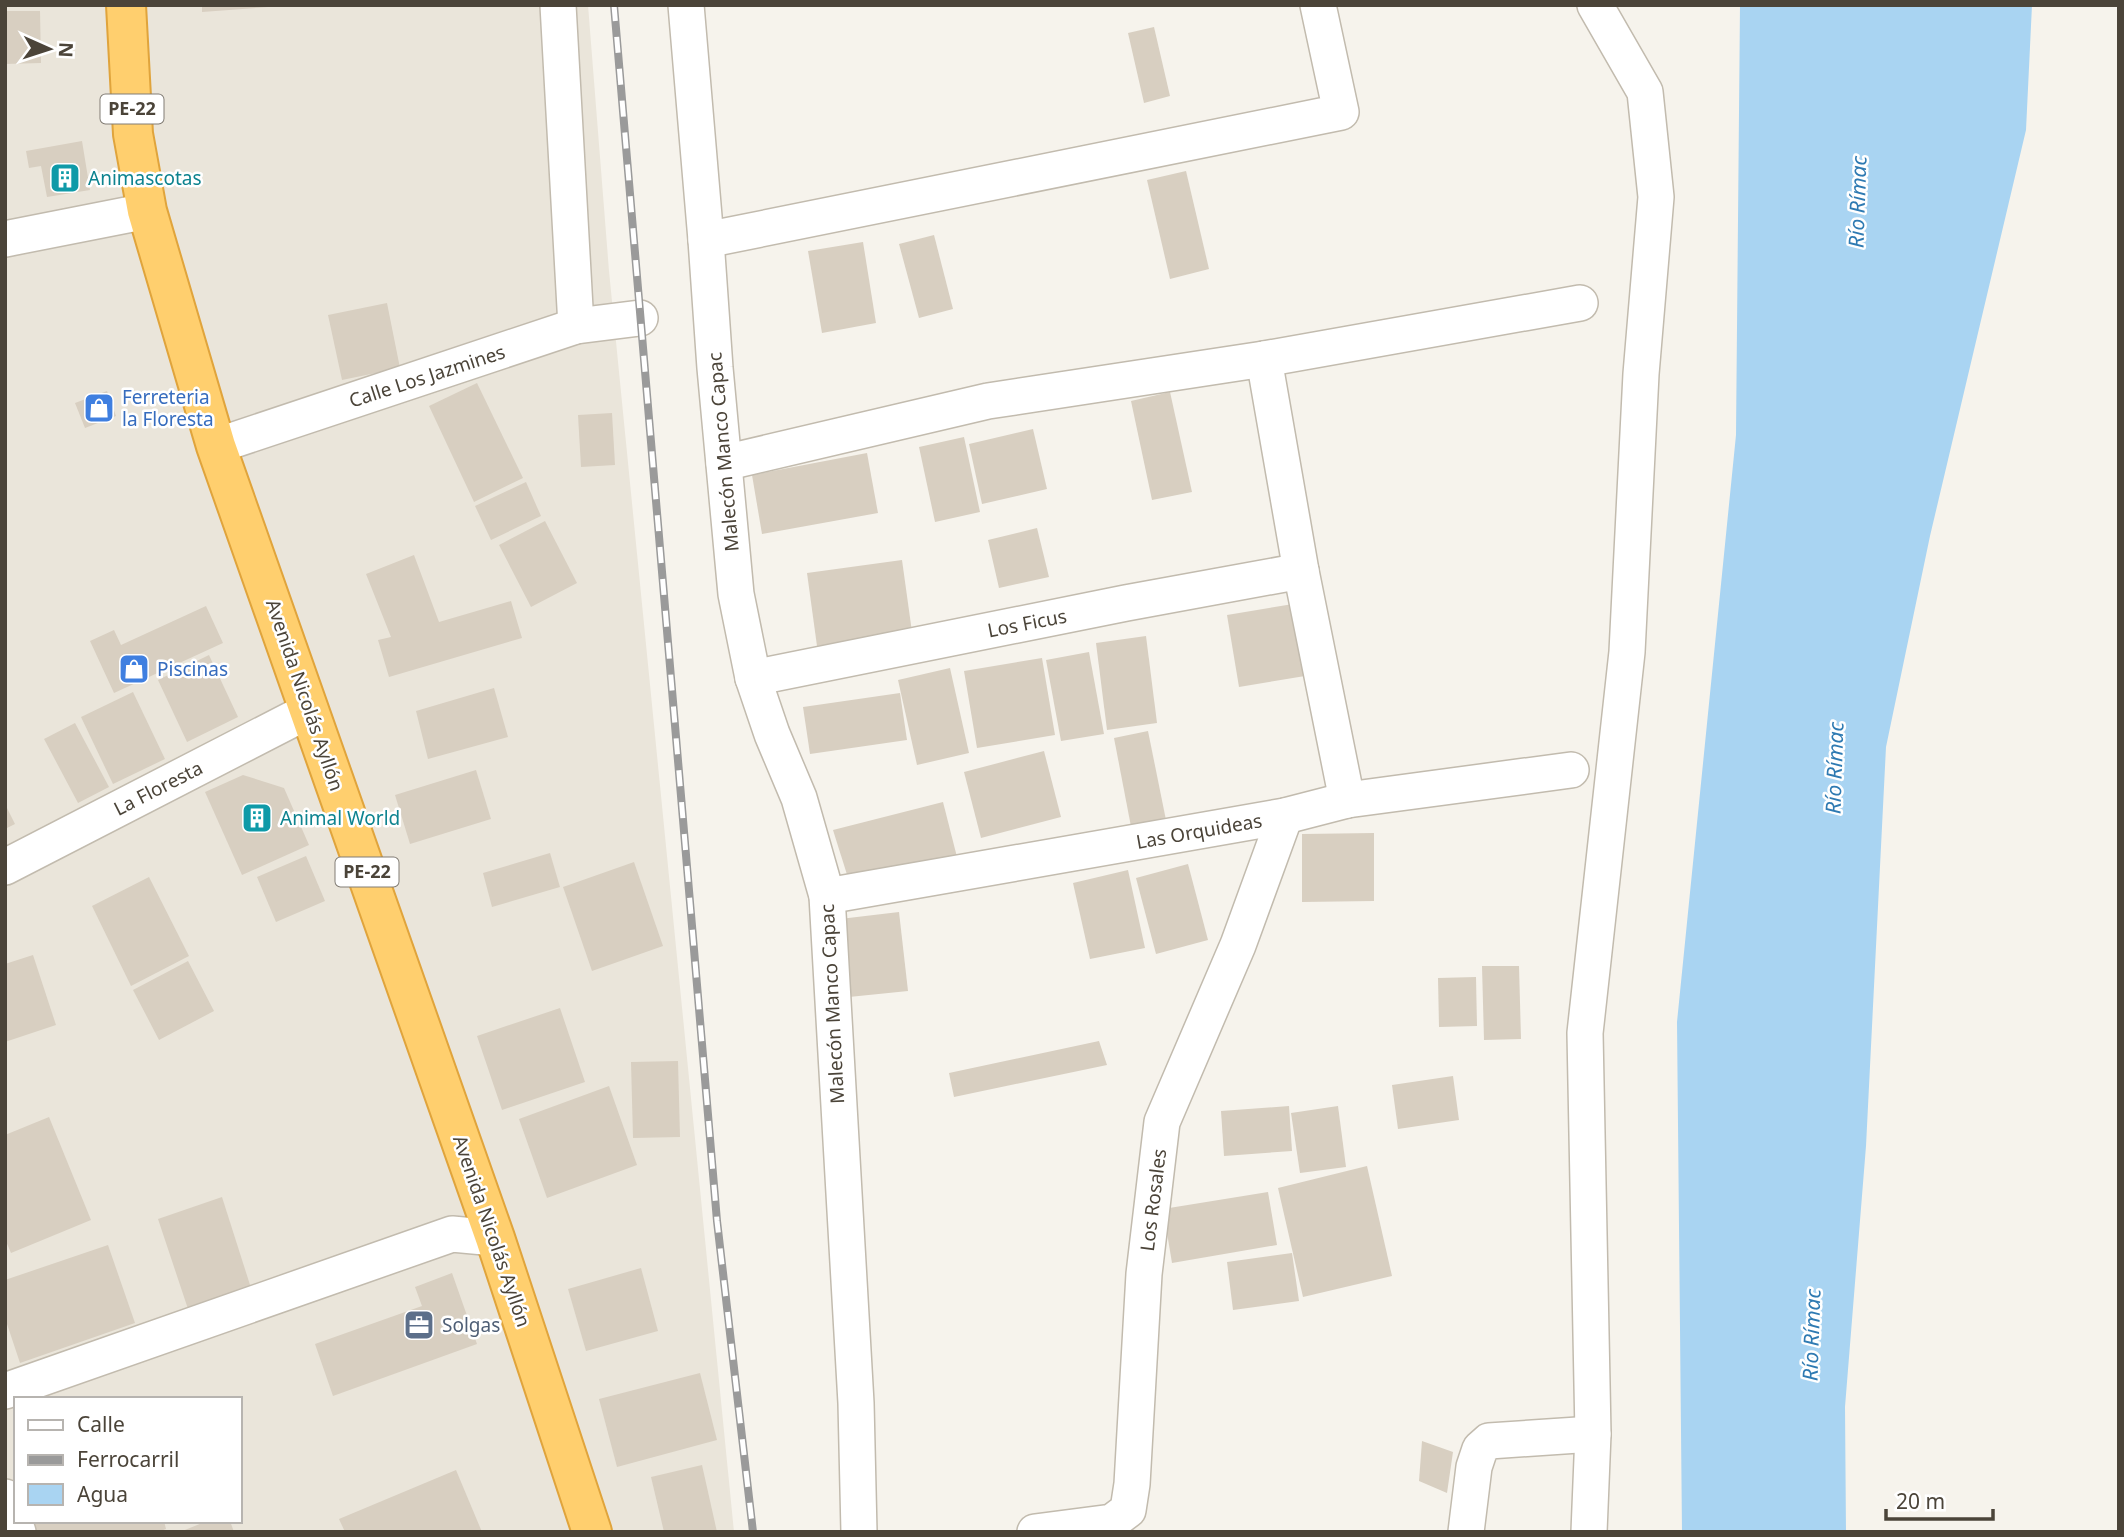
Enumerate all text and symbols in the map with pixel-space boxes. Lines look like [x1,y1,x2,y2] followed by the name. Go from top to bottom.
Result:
[14,14,84,84] north arrow
[53,41,79,58] text: N
[100,94,164,124] road number: PE-22
[1841,155,1873,248] water label: Río Rímac
[48,161,82,195] building icon: Animascotas
[88,165,202,191] place label: Animascotas
[346,339,508,413] street label: Calle Los Jazmines
[701,351,745,553] street label: Malecón Manco Capac
[122,384,214,432] place label: Ferreteria la Floresta
[82,391,116,425] shop icon: Ferreteria la Floresta
[260,596,350,794] street label: Avenida Nicolás Ayllón
[985,603,1069,643] street label: Los Ficus
[117,652,151,686] shop icon: Piscinas
[157,656,228,682] place label: Piscinas
[1818,721,1850,814] water label: Río Rímac
[109,754,207,822] street label: La Floresta
[240,801,274,835] building icon: Animal World
[280,805,400,831] place label: Animal World
[1134,807,1264,855] street label: Las Orquideas
[336,858,398,886] road number: PE-22
[814,903,850,1105] street label: Malecón Manco Capac
[447,1132,537,1330] street label: Avenida Nicolás Ayllón
[1134,1147,1172,1253] street label: Los Rosales
[1795,1288,1827,1381] water label: Río Rímac
[402,1308,436,1342] office icon: Solgas
[442,1312,500,1338] place label: Solgas
[14,1397,242,1523] legend
[77,1410,125,1438] text: Calle
[77,1445,179,1473] text: Ferrocarril
[1886,1478,1993,1522] scale bar
[77,1480,128,1508] text: Agua
[1896,1487,1945,1515] text: 20 m

